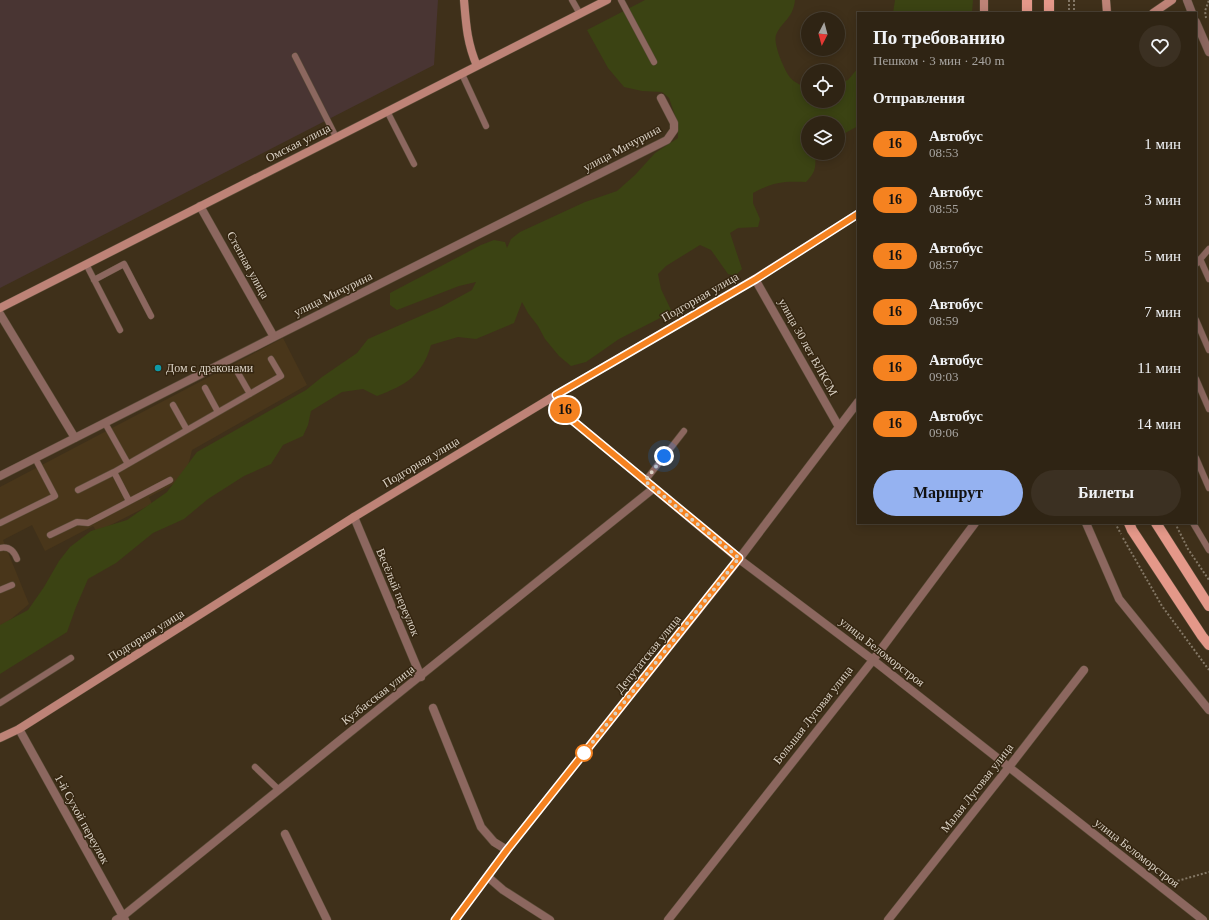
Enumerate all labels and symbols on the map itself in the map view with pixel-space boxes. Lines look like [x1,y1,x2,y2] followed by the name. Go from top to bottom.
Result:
[801,12,845,56] north arrow
[263,120,333,165] street label: Омская улица
[581,121,664,174] street label: улица Мичурина
[224,229,273,302] street label: Степная улица
[291,269,375,319] street label: улица Мичурина
[659,269,742,325] street label: Подгорная улица
[775,296,841,398] street label: улица 30 лет ВЛКСМ
[166,361,254,375] place label: Дом с драконами
[153,363,163,373] marker: Дом с драконами
[547,397,583,423] line badge: 16
[380,433,462,490] street label: Подгорная улица
[654,446,674,466] your location
[373,546,423,638] street label: Весёлый переулок
[105,606,187,664] street label: Подгорная улица
[612,612,684,696] street label: Депутатская улица
[837,614,928,690] street label: улица Беломорстроя
[339,662,418,728] street label: Кузбасская улица
[770,663,856,767] street label: Большая Луговая улица
[938,740,1017,835] street label: Малая Луговая улица
[575,744,593,762] unlabelled marker
[52,772,112,866] street label: 1-й Сухой переулок
[1092,815,1183,891] street label: улица Беломорстроя

